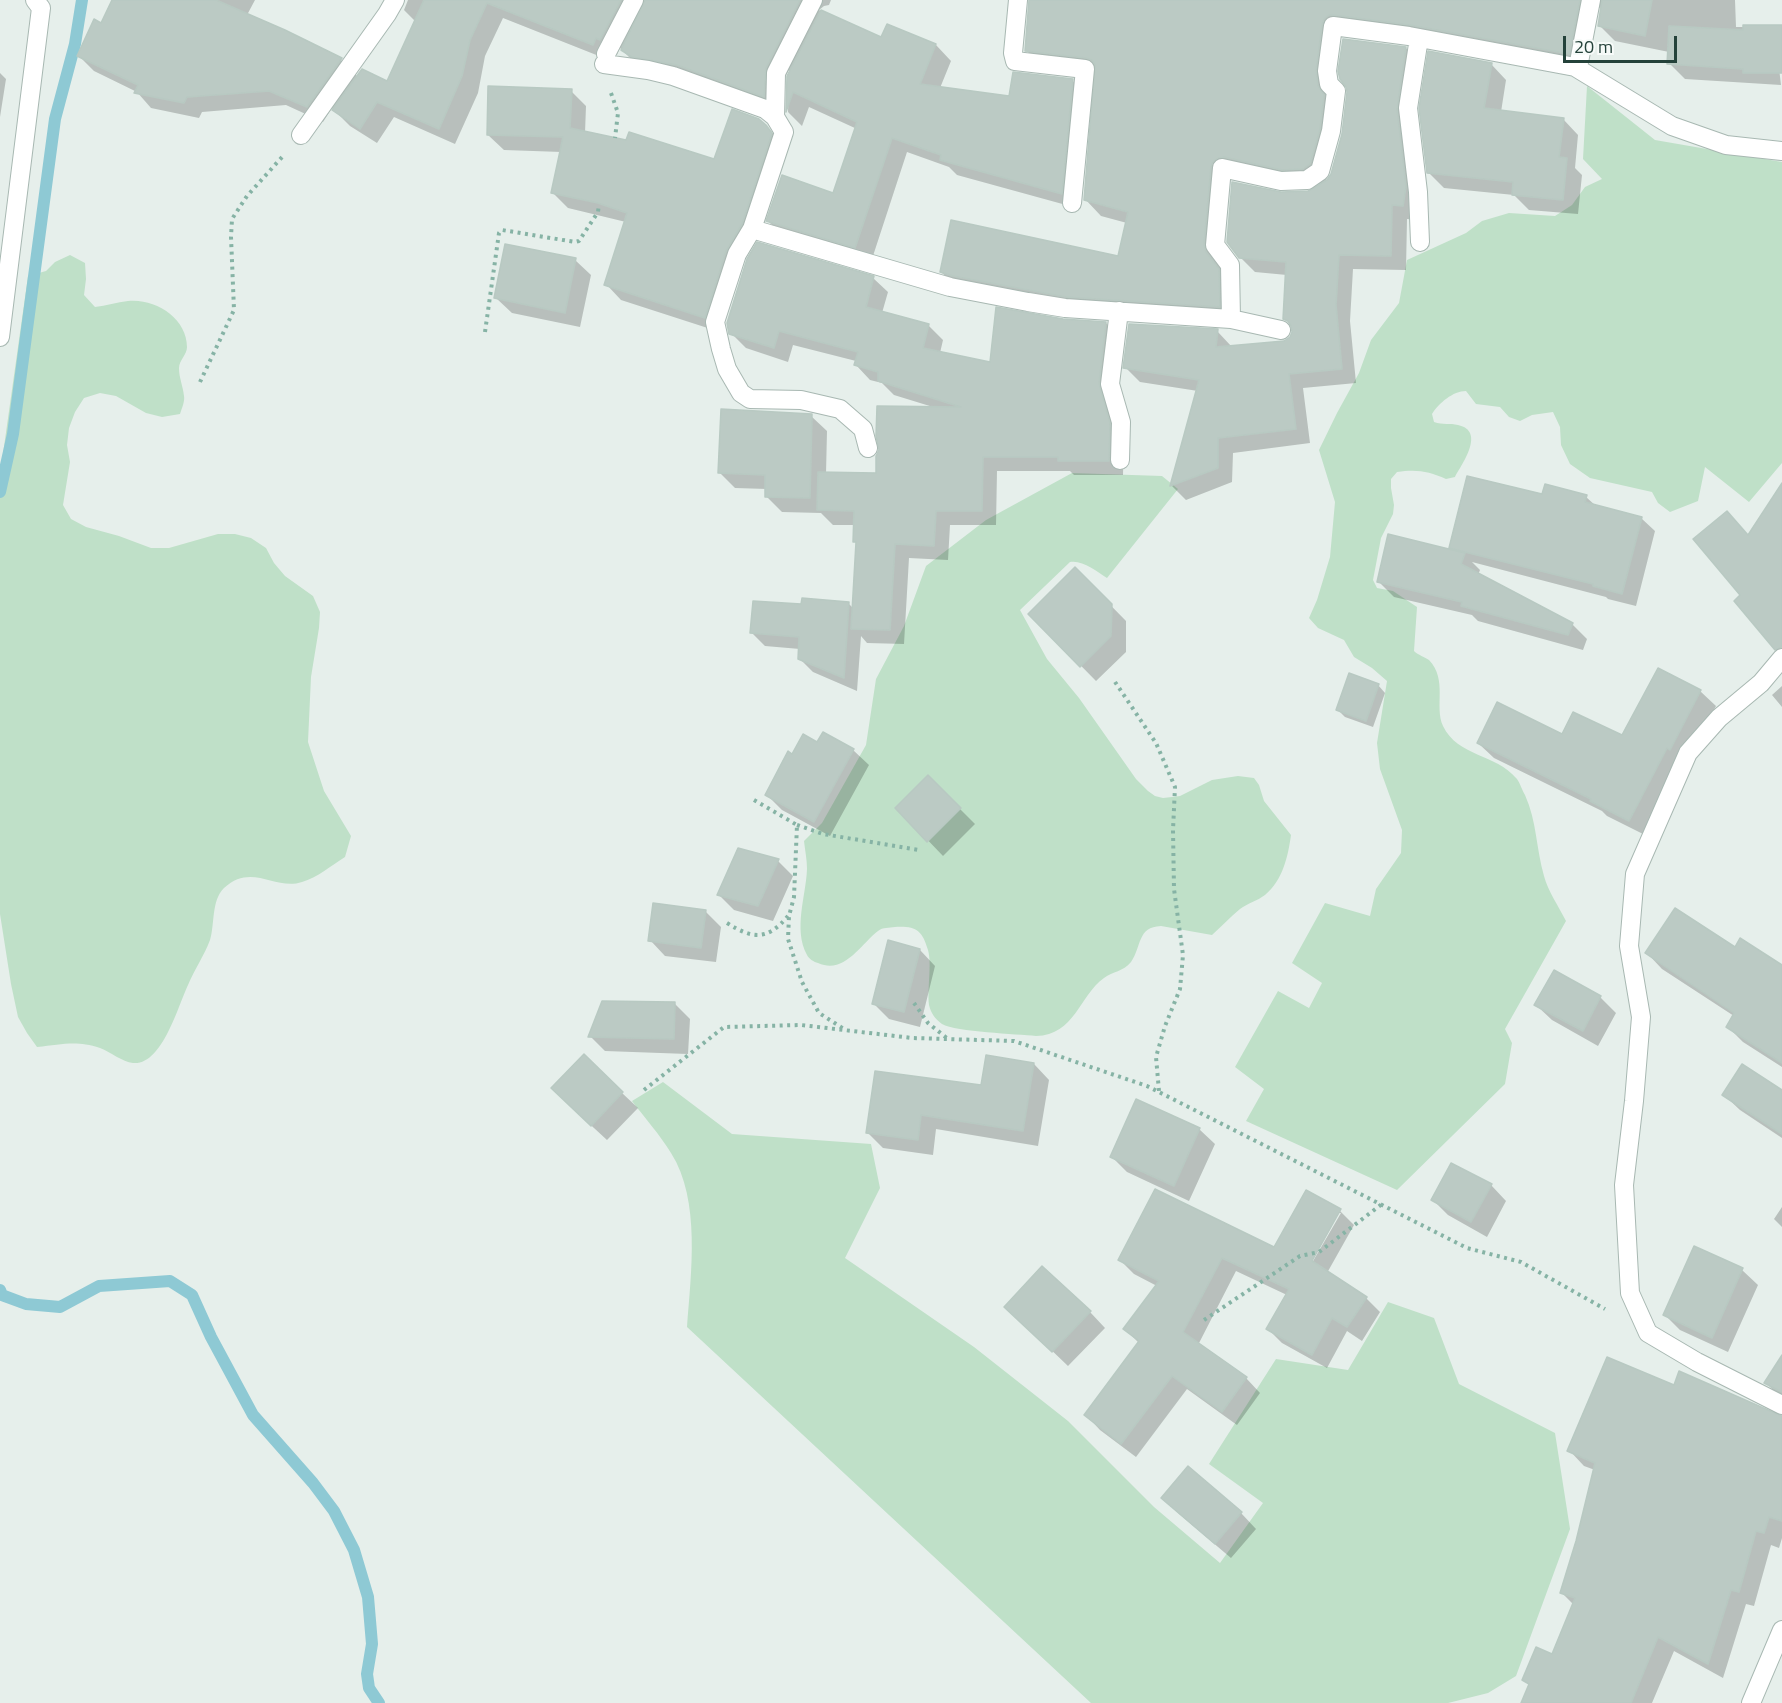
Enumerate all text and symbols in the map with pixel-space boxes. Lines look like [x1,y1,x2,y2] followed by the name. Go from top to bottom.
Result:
[1566,24,1680,62] scale bar
[1574,33,1613,60] text: 20 m

